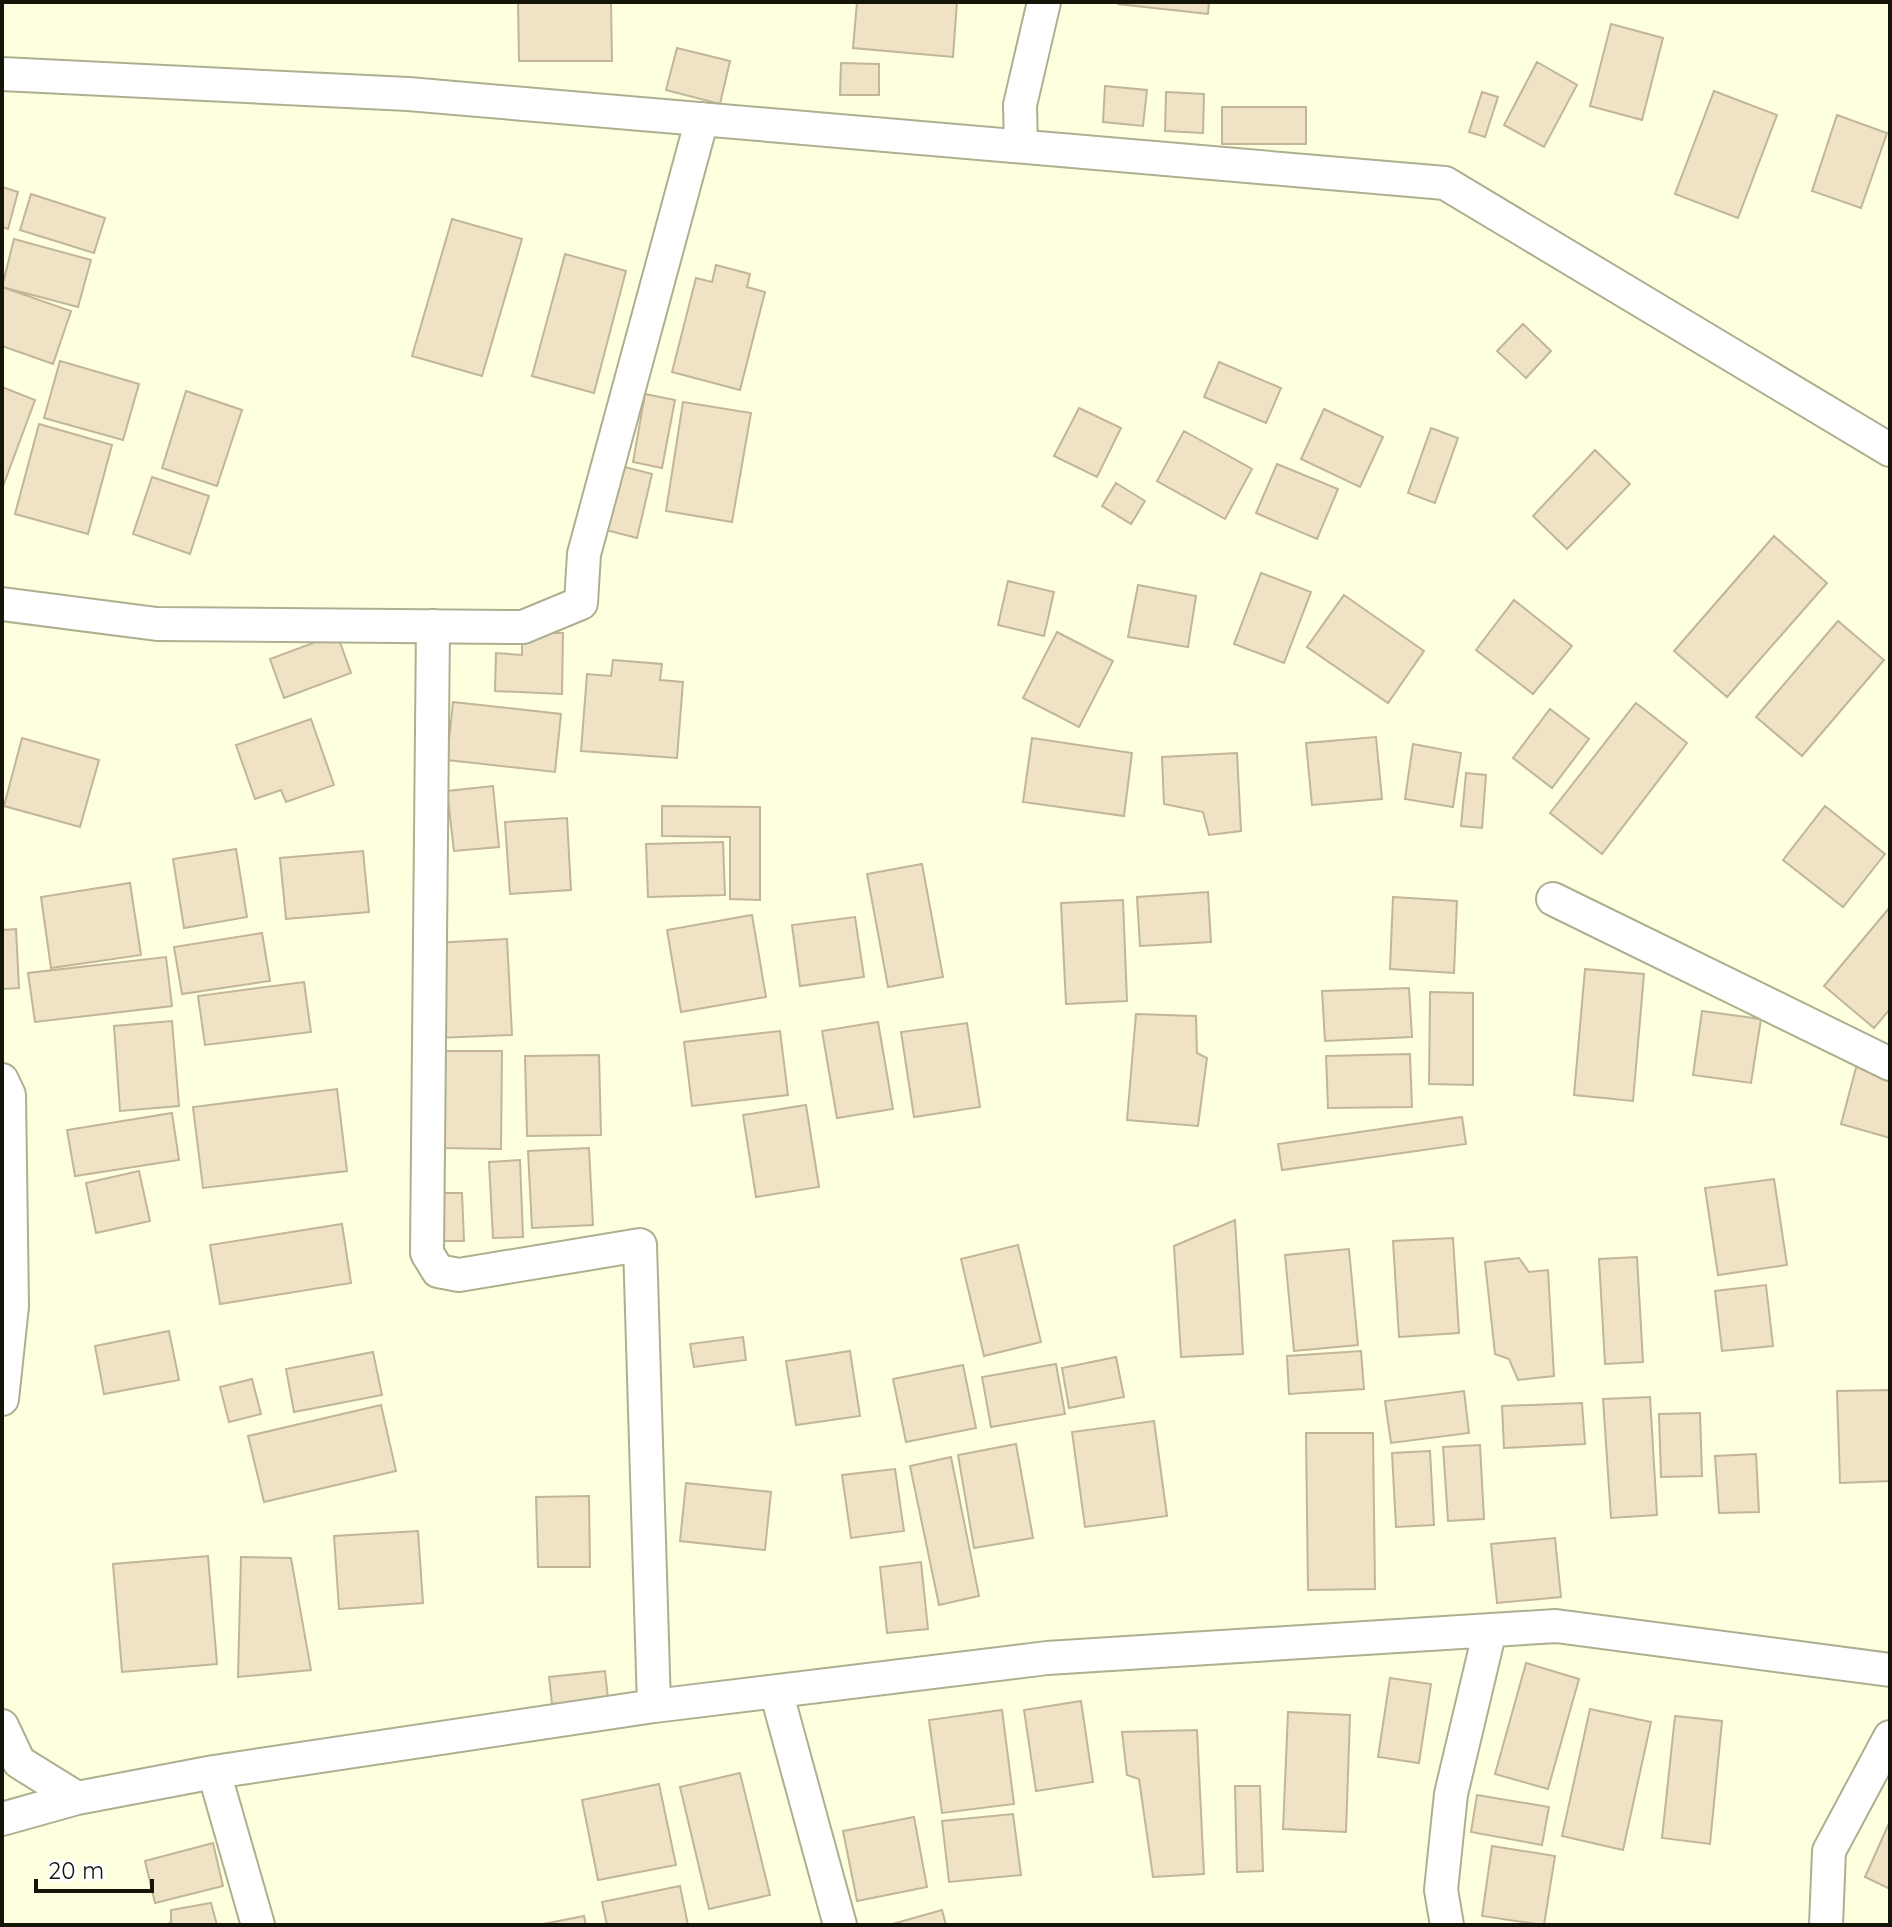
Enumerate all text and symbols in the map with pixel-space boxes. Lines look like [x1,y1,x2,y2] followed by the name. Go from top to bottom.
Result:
[36,1843,152,1893] scale bar
[48,1855,104,1885] text: 20 m

